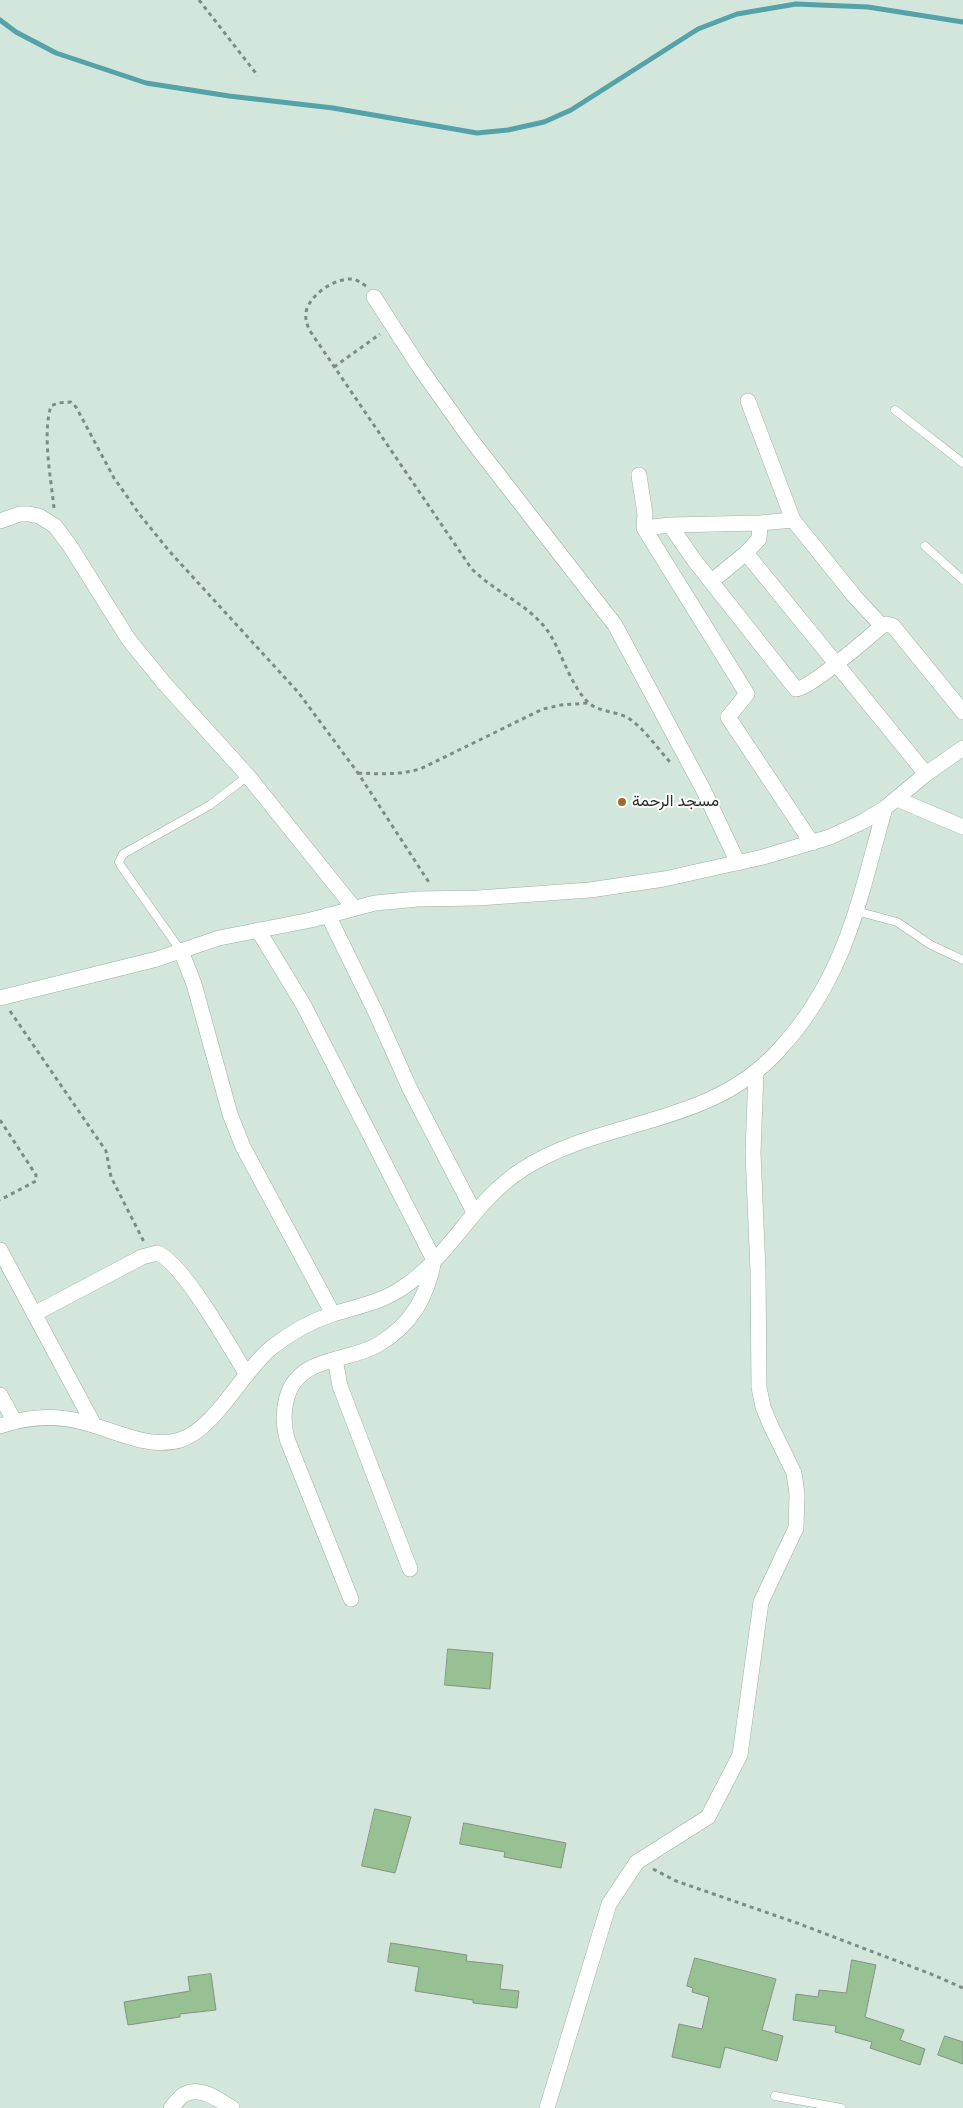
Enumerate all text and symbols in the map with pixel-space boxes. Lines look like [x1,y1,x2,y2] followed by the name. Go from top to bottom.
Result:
[632,792,719,812] place label: مسجد الرحمة
[616,796,628,808] marker: مسجد الرحمة

